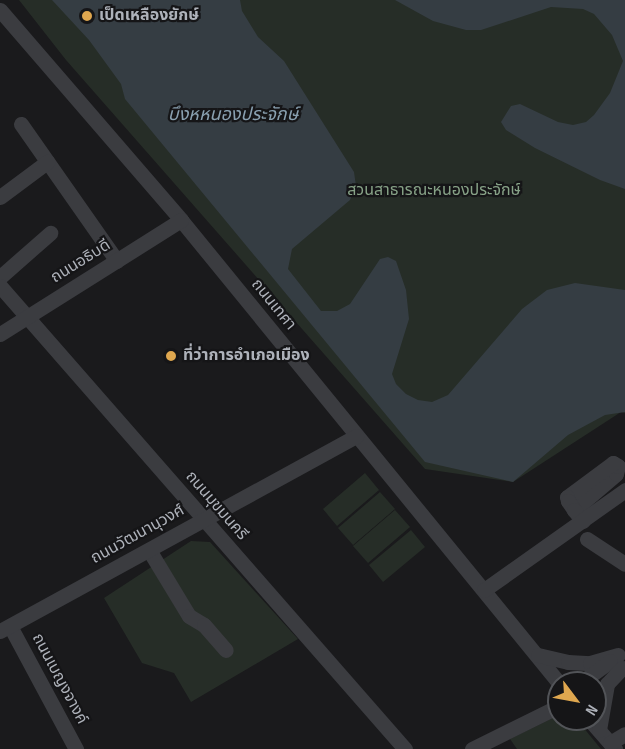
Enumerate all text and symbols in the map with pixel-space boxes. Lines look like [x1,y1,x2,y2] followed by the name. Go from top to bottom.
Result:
[99,6,199,26] place label: เป็ดเหลืองยักษ์
[80,9,94,23] marker: เป็ดเหลืองยักษ์
[168,104,298,126] water label: บึงหหนองประจักษ์
[347,181,521,201] park label: สวนสาธารณะหนองประจักษ์
[48,236,114,288] street label: ถนนอธิบดี
[247,276,299,334] street label: ถนนเทศา
[183,346,310,366] place label: ที่ว่าการอำเภอเมือง
[164,349,178,363] marker: ที่ว่าการอำเภอเมือง
[181,468,251,544] street label: ถนนมุขมนครี
[88,501,188,569] street label: ถนนวัฒนานุวงศ์
[27,630,91,728] street label: ถนนเบญงจางค์
[547,671,607,731] north arrow
[581,701,601,718] text: N

